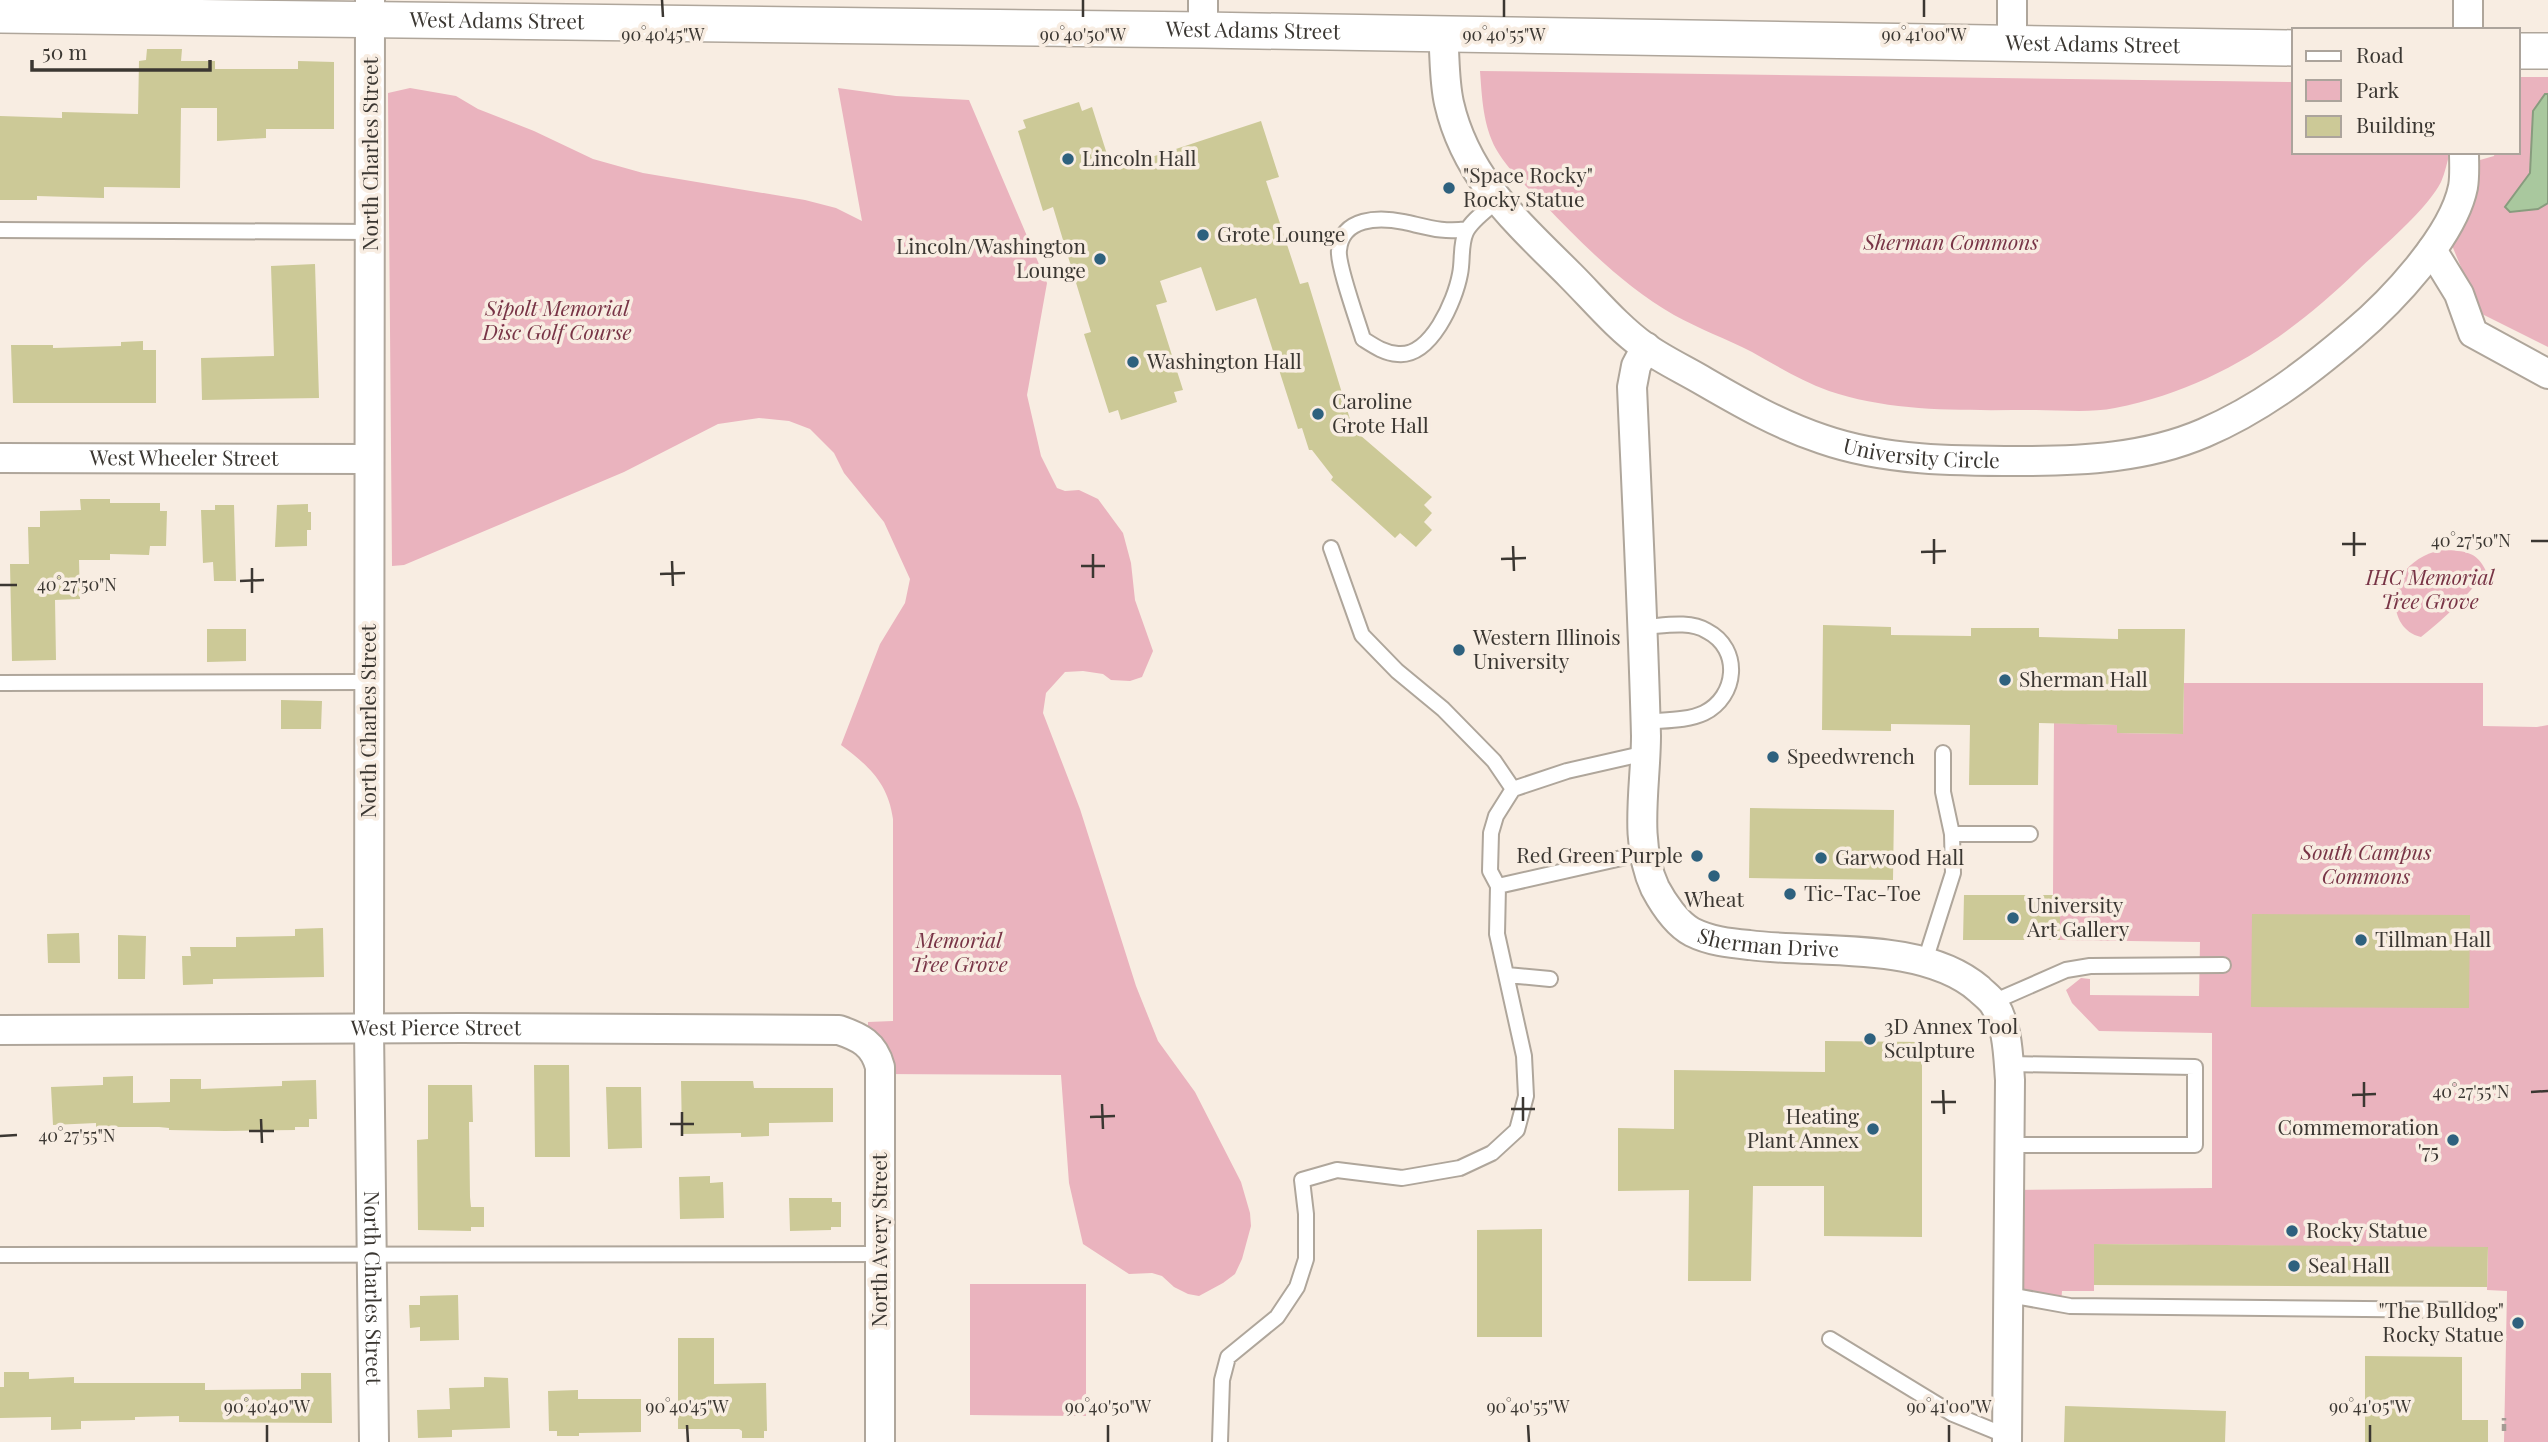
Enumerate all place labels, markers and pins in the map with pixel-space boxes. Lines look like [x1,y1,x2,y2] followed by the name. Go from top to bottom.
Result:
[1082,143,1197,171] place label: Lincoln Hall
[1060,151,1076,167] marker: Lincoln Hall
[1463,160,1593,212] place label: "Space Rocky" Rocky Statue
[1441,180,1457,196] marker: "Space Rocky" Rocky Statue
[1217,219,1345,247] place label: Grote Lounge
[1195,227,1211,243] marker: Grote Lounge
[896,231,1086,283] place label: Lincoln/Washington Lounge
[1092,251,1108,267] marker: Lincoln/Washington Lounge
[1146,346,1302,374] place label: Washington Hall
[1125,354,1141,370] marker: Washington Hall
[1332,386,1429,438] place label: Caroline Grote Hall
[1310,406,1326,422] marker: Caroline Grote Hall
[1472,622,1621,674] place label: Western Illinois University
[1451,642,1467,658] marker: Western Illinois University
[2019,664,2148,692] place label: Sherman Hall
[1997,672,2013,688] marker: Sherman Hall
[1787,741,1915,769] place label: Speedwrench
[1765,749,1781,765] marker: Speedwrench
[1516,840,1683,868] place label: Red Green Purple
[1835,842,1964,870] place label: Garwood Hall
[1689,848,1705,864] marker: Red Green Purple
[1813,850,1829,866] marker: Garwood Hall
[1706,868,1722,884] marker: Wheat
[1804,878,1921,906] place label: Tic-Tac-Toe
[1683,884,1744,912] place label: Wheat
[1782,886,1798,902] marker: Tic-Tac-Toe
[2026,890,2130,942] place label: University Art Gallery
[2005,910,2021,926] marker: University Art Gallery
[2375,924,2491,952] place label: Tillman Hall
[2353,932,2369,948] marker: Tillman Hall
[1884,1011,2018,1063] place label: 3D Annex Tool Sculpture
[1862,1031,1878,1047] marker: 3D Annex Tool Sculpture
[1747,1101,1859,1153] place label: Heating Plant Annex
[2278,1112,2439,1164] place label: Commemoration '75
[1865,1121,1881,1137] marker: Heating Plant Annex
[2445,1132,2461,1148] marker: Commemoration '75
[2306,1215,2428,1243] place label: Rocky Statue
[2284,1223,2300,1239] marker: Rocky Statue
[2308,1250,2390,1278] place label: Seal Hall
[2286,1258,2302,1274] marker: Seal Hall
[2378,1295,2504,1347] place label: "The Bulldog" Rocky Statue
[2510,1315,2526,1331] marker: "The Bulldog" Rocky Statue

